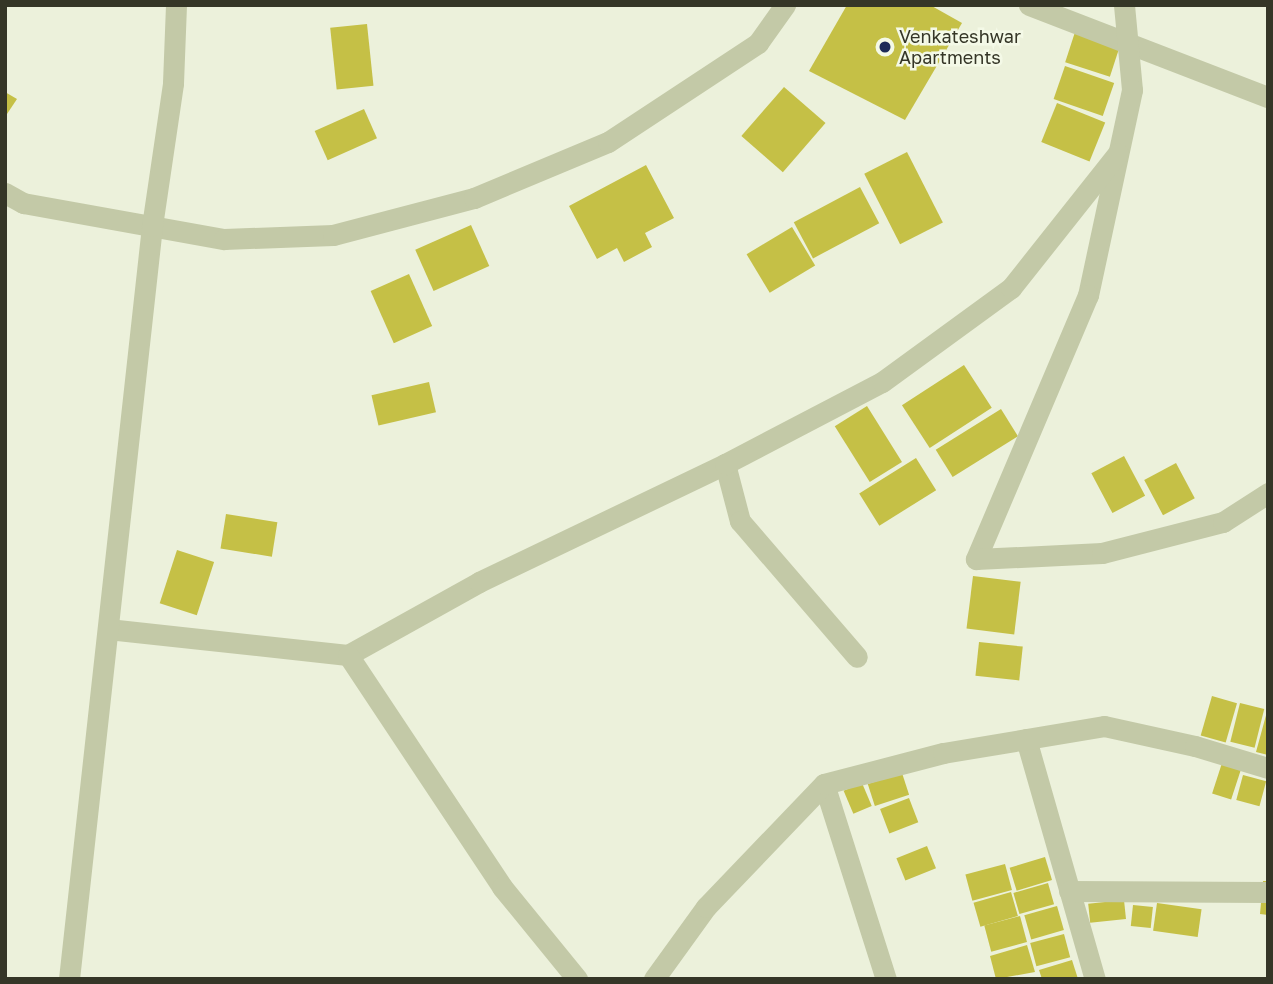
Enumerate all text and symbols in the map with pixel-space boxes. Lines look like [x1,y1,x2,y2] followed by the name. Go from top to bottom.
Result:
[899,26,1021,68] place label: Venkateshwar Apartments
[877,39,893,55] marker: Venkateshwar Apartments

